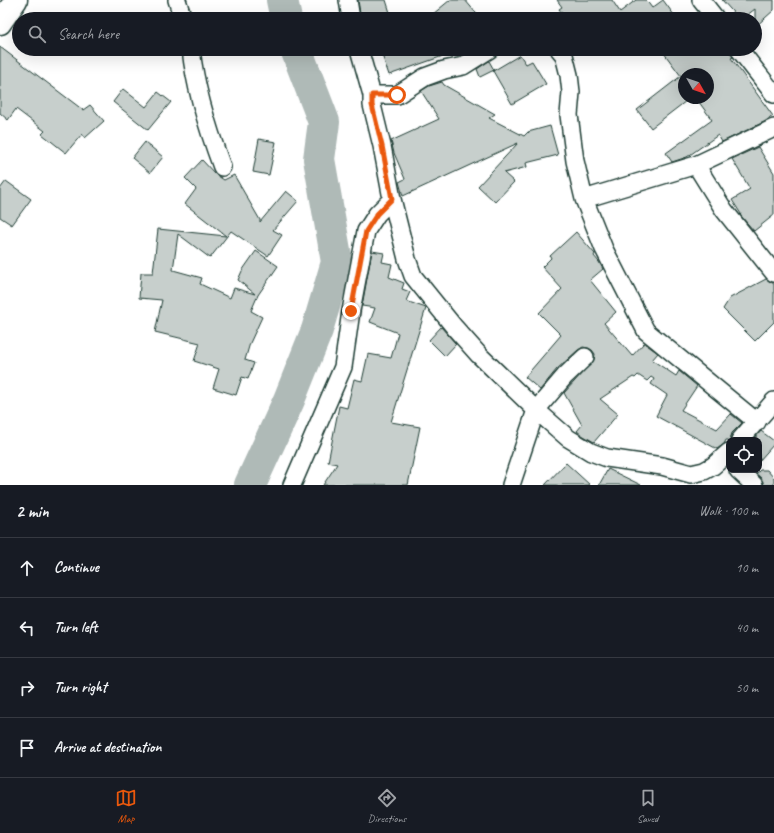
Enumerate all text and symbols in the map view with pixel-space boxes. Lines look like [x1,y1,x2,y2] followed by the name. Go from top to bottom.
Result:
[12,12,762,56] search box
[26,23,48,45] icon: search
[58,25,119,44] text: Search here
[678,68,714,104] north arrow
[388,86,406,104] route start
[342,302,360,320] route end
[726,437,762,473] map controls
[726,437,762,473] button: locate
[16,501,49,522] text: 2 min
[699,503,758,519] text: Walk · 100 m
[16,557,38,579] icon: ahead
[54,558,99,577] text: Continue
[736,560,758,576] text: 10 m
[16,617,38,639] icon: left
[54,618,97,637] text: Turn left
[736,620,758,636] text: 40 m
[16,677,38,699] icon: right
[54,678,107,697] text: Turn right
[736,680,758,696] text: 50 m
[16,737,38,759] icon: arrive
[54,738,161,757] text: Arrive at destination
[115,787,137,825] tab: Map
[368,787,406,825] tab: Directions
[637,787,659,825] tab: Saved

